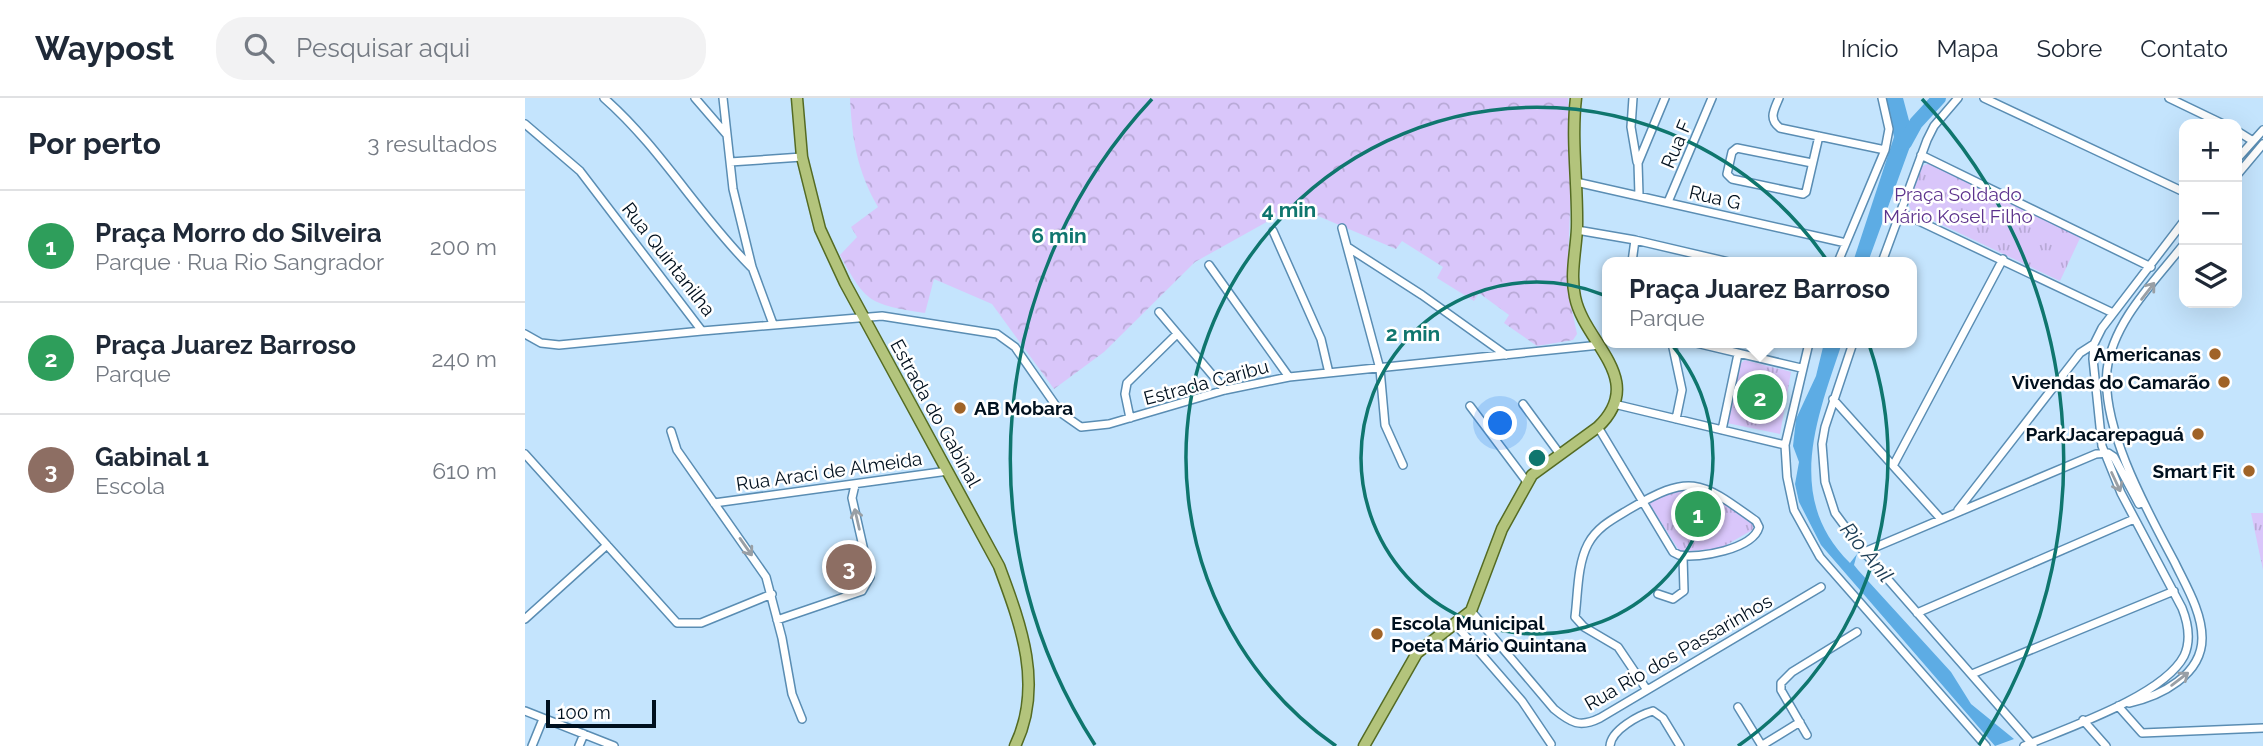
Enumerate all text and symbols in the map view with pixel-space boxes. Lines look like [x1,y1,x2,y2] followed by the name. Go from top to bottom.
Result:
[216,17,706,80] search box
[35,29,174,68] text: Waypost
[240,29,278,67] icon: search
[296,33,470,63] text: Pesquisar aqui
[1841,34,1899,63] text: Início
[1937,34,1998,63] text: Mapa
[2036,34,2102,63] text: Sobre
[2140,34,2228,63] text: Contato
[1656,117,1696,171] street label: Rua F
[2179,119,2242,308] map controls
[2179,119,2242,182] button: +
[28,126,161,161] text: Por perto
[367,130,497,157] text: 3 resultados
[1687,180,1743,214] street label: Rua G
[2179,182,2242,245] button: −
[1883,183,2033,227] park label: Praça Soldado Mário Kosel Filho
[1262,197,1316,222] text: 4 min
[618,198,720,320] street label: Rua Quintanilha
[95,218,382,248] text: Praça Morro do Silveira
[1031,223,1087,248] text: 6 min
[45,233,57,260] text: 1
[430,233,497,260] text: 200 m
[2179,245,2242,308] button: layers
[95,248,384,275] text: Parque · Rua Rio Sangrador
[1602,257,1917,348] popup
[1629,274,1890,304] text: Praça Juarez Barroso
[2141,282,2156,300] one-way arrow
[1629,304,1705,331] text: Parque
[1386,321,1440,346] text: 2 min
[95,330,356,360] text: Praça Juarez Barroso
[886,335,986,491] street label: Estrada do Gabinal
[2094,343,2201,365] place label: Americanas
[45,345,57,372] text: 2
[431,345,497,372] text: 240 m
[2207,346,2223,362] marker: Americanas
[1141,355,1271,409] street label: Estrada Caribu
[95,360,171,387] text: Parque
[1737,371,1783,423] pin: 2
[2012,371,2210,393] place label: Vivendas do Camarão
[2216,374,2232,390] marker: Vivendas do Camarão
[974,397,1073,419] place label: AB Mobara
[952,400,968,416] marker: AB Mobara
[1483,406,1517,440] your location
[2026,423,2184,445] place label: ParkJacarepaguá
[2190,426,2206,442] marker: ParkJacarepaguá
[95,442,209,472] text: Gabinal 1
[1525,446,1549,470] centre of rings
[735,447,923,495] street label: Rua Araci de Almeida
[45,457,57,484] text: 3
[432,457,497,484] text: 610 m
[2153,460,2236,482] place label: Smart Fit
[2241,463,2257,479] marker: Smart Fit
[2110,471,2123,492] one-way arrow
[95,472,165,499] text: Escola
[1675,488,1721,540] pin: 1
[849,508,863,531] one-way arrow
[1835,517,1899,587] water label: Rio Anil
[739,537,753,556] one-way arrow
[826,541,872,593] pin: 3
[1580,589,1776,715] street label: Rua Rio dos Passarinhos
[1391,612,1587,656] place label: Escola Municipal Poeta Mário Quintana
[1369,626,1385,642] marker: Escola Municipal Poeta Mário Quintana
[2170,672,2189,686] one-way arrow
[546,697,656,729] scale bar
[557,701,611,723] text: 100 m

